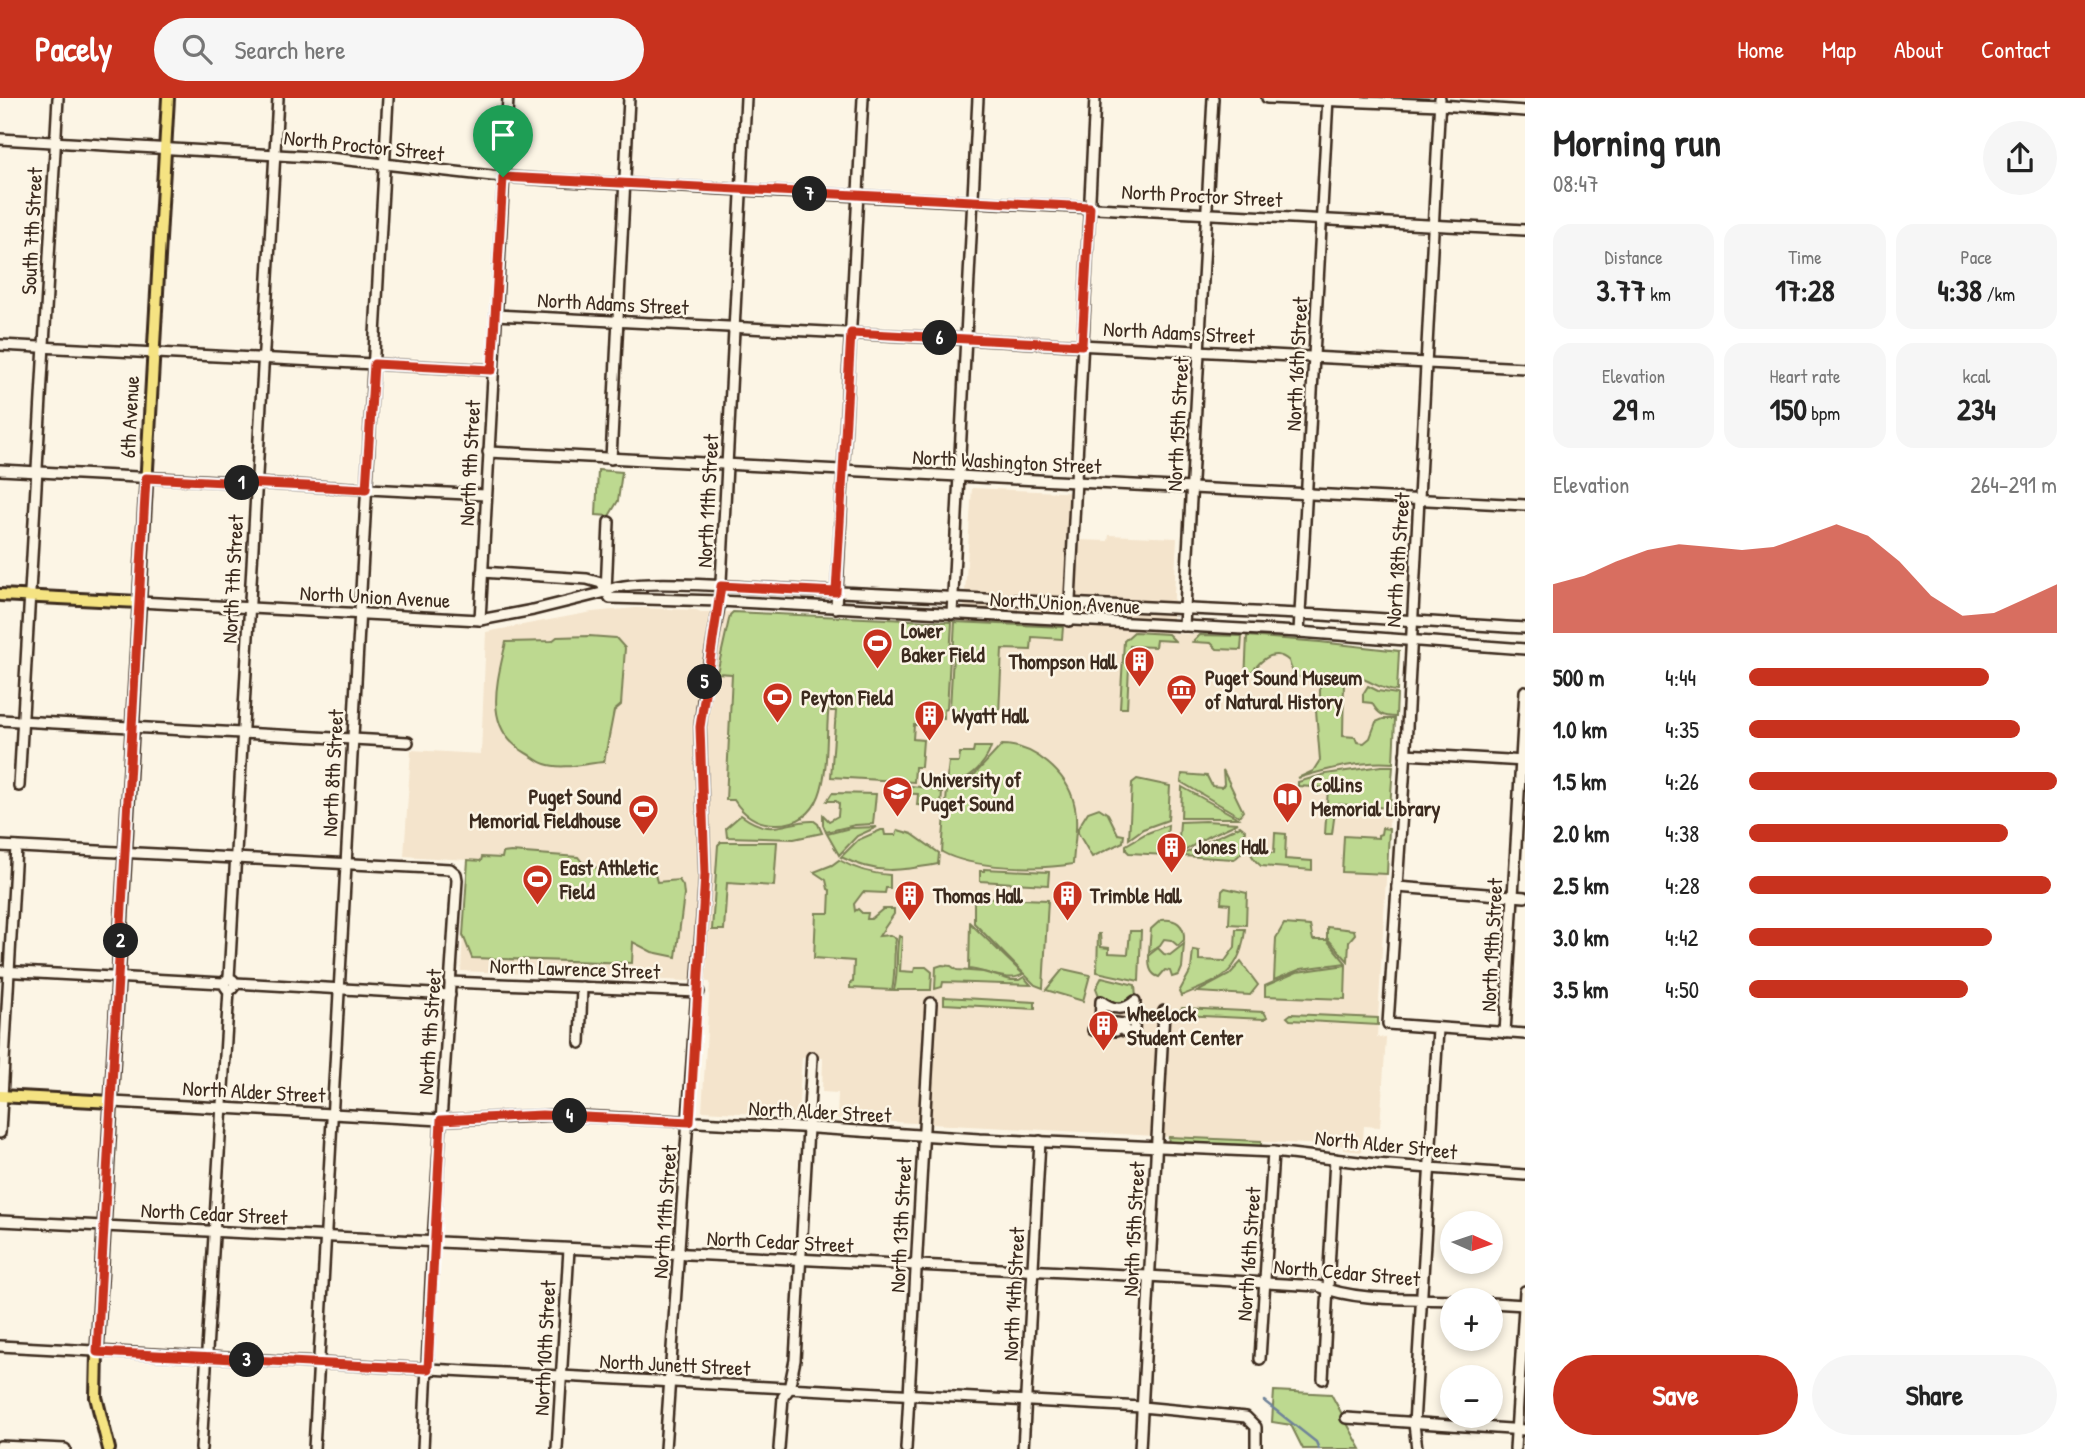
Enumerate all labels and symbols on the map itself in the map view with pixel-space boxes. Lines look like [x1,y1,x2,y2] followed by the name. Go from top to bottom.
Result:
[473,105,533,177] pin
[283,123,446,168] street label: North Proctor Street
[14,166,49,295] street label: South 7th Street
[792,176,828,212] pin: 7
[1121,177,1284,214] street label: North Proctor Street
[537,285,690,322] street label: North Adams Street
[1279,295,1315,432] street label: North 16th Street
[1103,314,1256,351] street label: North Adams Street
[922,320,958,356] pin: 6
[1159,355,1196,492] street label: North 15th Street
[113,375,146,459] street label: 6th Avenue
[452,398,487,527] street label: North 9th Street
[690,433,726,568] street label: North 11th Street
[912,442,1103,481] street label: North Washington Street
[224,466,260,500] pin: 1
[1378,491,1417,628] street label: North 18th Street
[215,513,250,644] street label: North 7th Street
[299,578,451,615] street label: North Union Avenue
[989,584,1141,621] street label: North Union Avenue
[901,616,985,669] place label: Lower Baker Field
[861,626,895,670] sports icon: Lower Baker Field
[1123,645,1157,689] building icon: Thompson Hall
[1008,647,1118,677] place label: Thompson Hall
[1205,663,1362,717] place label: Puget Sound Museum of Natural History
[688,664,722,700] pin: 5
[1165,673,1199,717] museum icon: Puget Sound Museum of Natural History
[761,681,795,725] sports icon: Peyton Field
[801,683,894,713] place label: Peyton Field
[912,699,946,743] building icon: Wyatt Hall
[952,701,1029,731] place label: Wyatt Hall
[315,708,350,837] street label: North 8th Street
[921,765,1022,819] place label: University of Puget Sound
[1311,770,1441,824] place label: Collins Memorial Library
[881,775,915,819] school or university icon: University of Puget Sound
[1271,780,1305,824] library icon: Collins Memorial Library
[469,782,622,835] place label: Puget Sound Memorial Fieldhouse
[627,792,661,836] sports icon: Puget Sound Memorial Fieldhouse
[1154,830,1188,874] building icon: Jones Hall
[1194,832,1269,861] place label: Jones Hall
[559,853,659,906] place label: East Athletic Field
[520,863,554,907] sports icon: East Athletic Field
[1474,877,1510,1012] street label: North 19th Street
[893,879,927,923] building icon: Thomas Hall
[1050,879,1084,923] building icon: Trimble Hall
[932,881,1024,910] place label: Thomas Hall
[1089,881,1182,910] place label: Trimble Hall
[104,924,138,958] pin: 2
[489,951,662,986] street label: North Lawrence Street
[411,967,448,1096] street label: North 9th Street
[1127,999,1244,1052] place label: Wheelock Student Center
[1087,1009,1121,1053] building icon: Wheelock Student Center
[182,1073,327,1110] street label: North Alder Street
[748,1093,893,1130] street label: North Alder Street
[552,1098,588,1134] pin: 4
[1314,1123,1459,1166] street label: North Alder Street
[645,1144,684,1280] street label: North 11th Street
[882,1156,919,1293] street label: North 13th Street
[1115,1160,1152,1297] street label: North 15th Street
[1229,1185,1268,1322] street label: North 16th Street
[140,1195,289,1232] street label: North Cedar Street
[1440,1211,1503,1274] north arrow
[706,1223,855,1260] street label: North Cedar Street
[996,1226,1032,1362] street label: North 14th Street
[1273,1252,1422,1293] street label: North Cedar Street
[526,1279,563,1416] street label: North 10th Street
[230,1342,264,1378] pin: 3
[599,1346,752,1383] street label: North Junett Street

